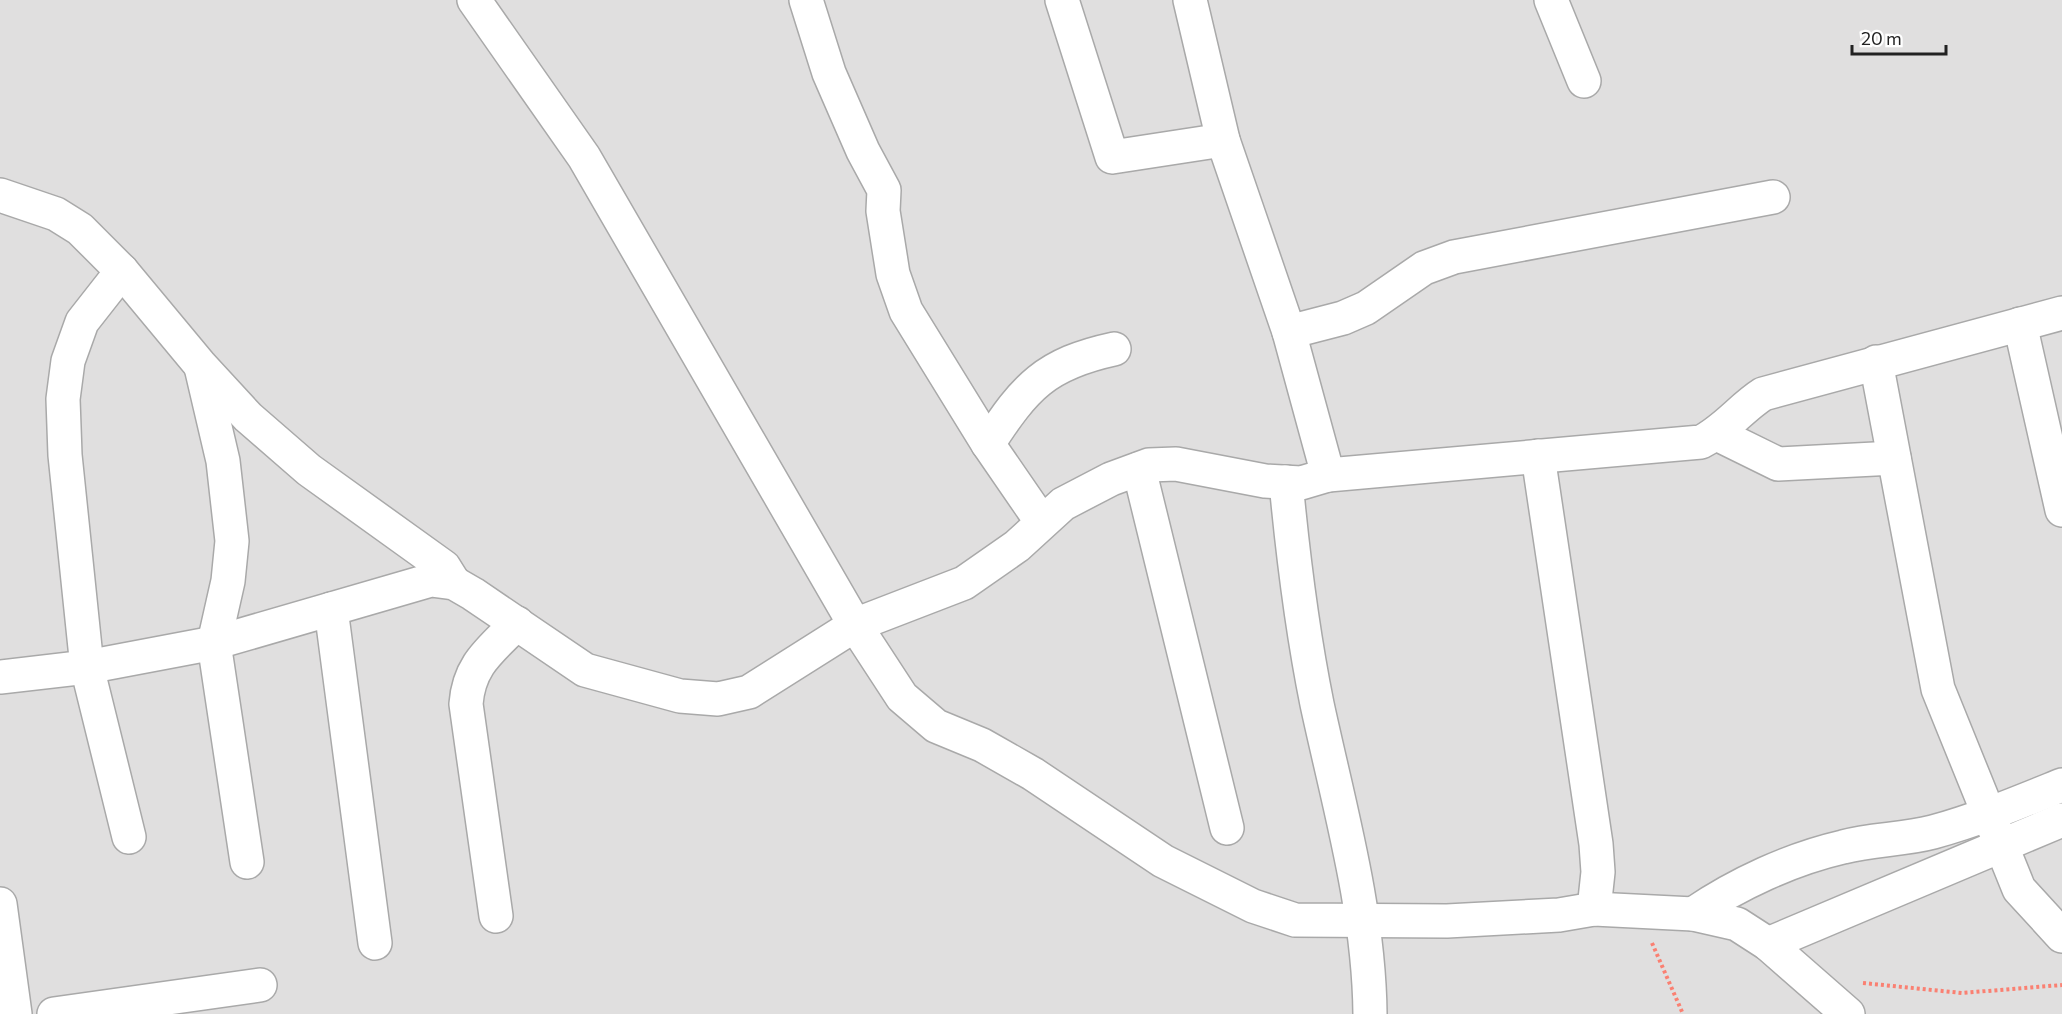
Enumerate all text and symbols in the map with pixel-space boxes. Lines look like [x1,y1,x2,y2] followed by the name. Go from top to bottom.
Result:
[1852,18,1946,56] scale bar
[1861,27,1902,49] text: 20 m

